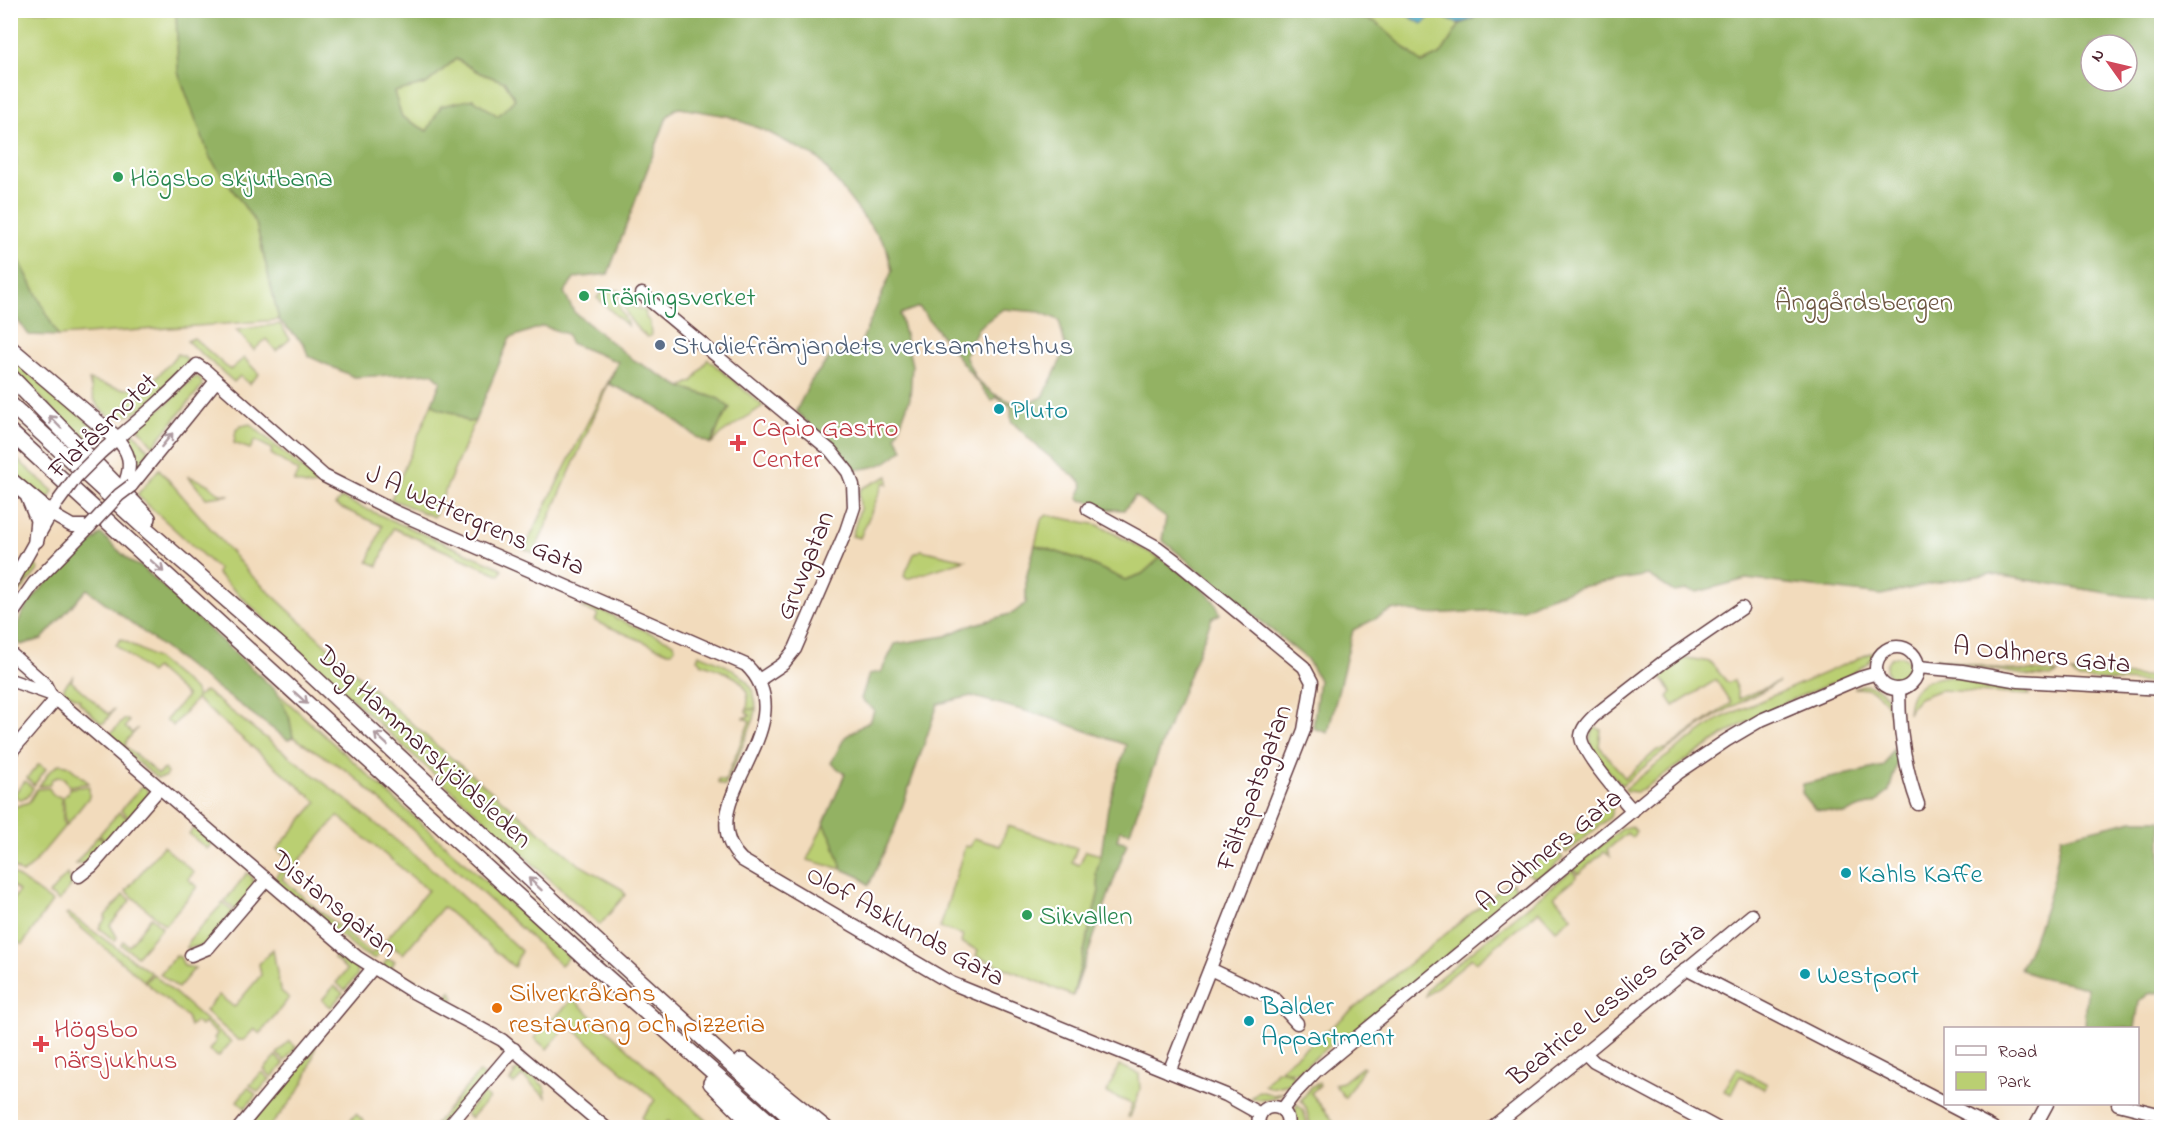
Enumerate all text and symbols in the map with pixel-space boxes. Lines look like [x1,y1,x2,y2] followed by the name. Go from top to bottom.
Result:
[2079,33,2139,93] north arrow
[2085,44,2111,67] text: N
[130,160,333,199] place label: Högsbo skjutbana
[111,170,125,184] marker: Högsbo skjutbana
[596,279,756,318] place label: Träningsverket
[1775,284,1953,323] park label: Änggårdsbergen
[577,289,591,303] marker: Träningsverket
[672,328,1073,367] place label: Studiefrämjandets verksamhetshus
[653,338,667,352] marker: Studiefrämjandets verksamhetshus
[39,364,167,490] street label: Flatåsmotet
[1011,392,1068,431] place label: Pluto
[992,402,1006,416] marker: Pluto
[752,410,898,480] place label: Capio Gastro Center
[48,414,63,429] one-way arrow
[160,432,173,448] one-way arrow
[729,434,747,452] marker: Capio Gastro Center
[359,455,591,587] street label: J A Wettergrens Gata
[767,505,846,626] street label: Gruvgatan
[149,559,164,573] one-way arrow
[1951,628,2133,685] street label: A Odhners Gata
[306,636,540,859] street label: Dag Hammarskjöldsleden
[293,691,308,705] one-way arrow
[1207,699,1303,877] street label: Fältspatsgatan
[373,732,388,747] one-way arrow
[1468,780,1631,922] street label: A Odhners Gata
[261,841,405,968] street label: Distansgatan
[798,856,1011,998] street label: Olof Asklunds Gata
[1858,856,1984,895] place label: Kahls Kaffe
[1839,866,1853,880] marker: Kahls Kaffe
[528,877,543,891] one-way arrow
[1039,898,1133,937] place label: Sikvallen
[1020,908,1034,922] marker: Sikvallen
[1499,913,1715,1098] street label: Beatrice Lesslies Gata
[1817,957,1919,996] place label: Westport
[1798,967,1812,981] marker: Westport
[509,975,765,1045] place label: Silverkråkans restaurang och pizzeria
[1260,988,1394,1058] place label: Balder Appartment
[490,1001,504,1015] marker: Silverkråkans restaurang och pizzeria
[54,1011,178,1081] place label: Högsbo närsjukhus
[1242,1014,1256,1028] marker: Balder Appartment
[1944,1027,2139,1105] legend
[32,1035,50,1053] marker: Högsbo närsjukhus
[1998,1040,2037,1066] text: Road
[1998,1070,2031,1096] text: Park

